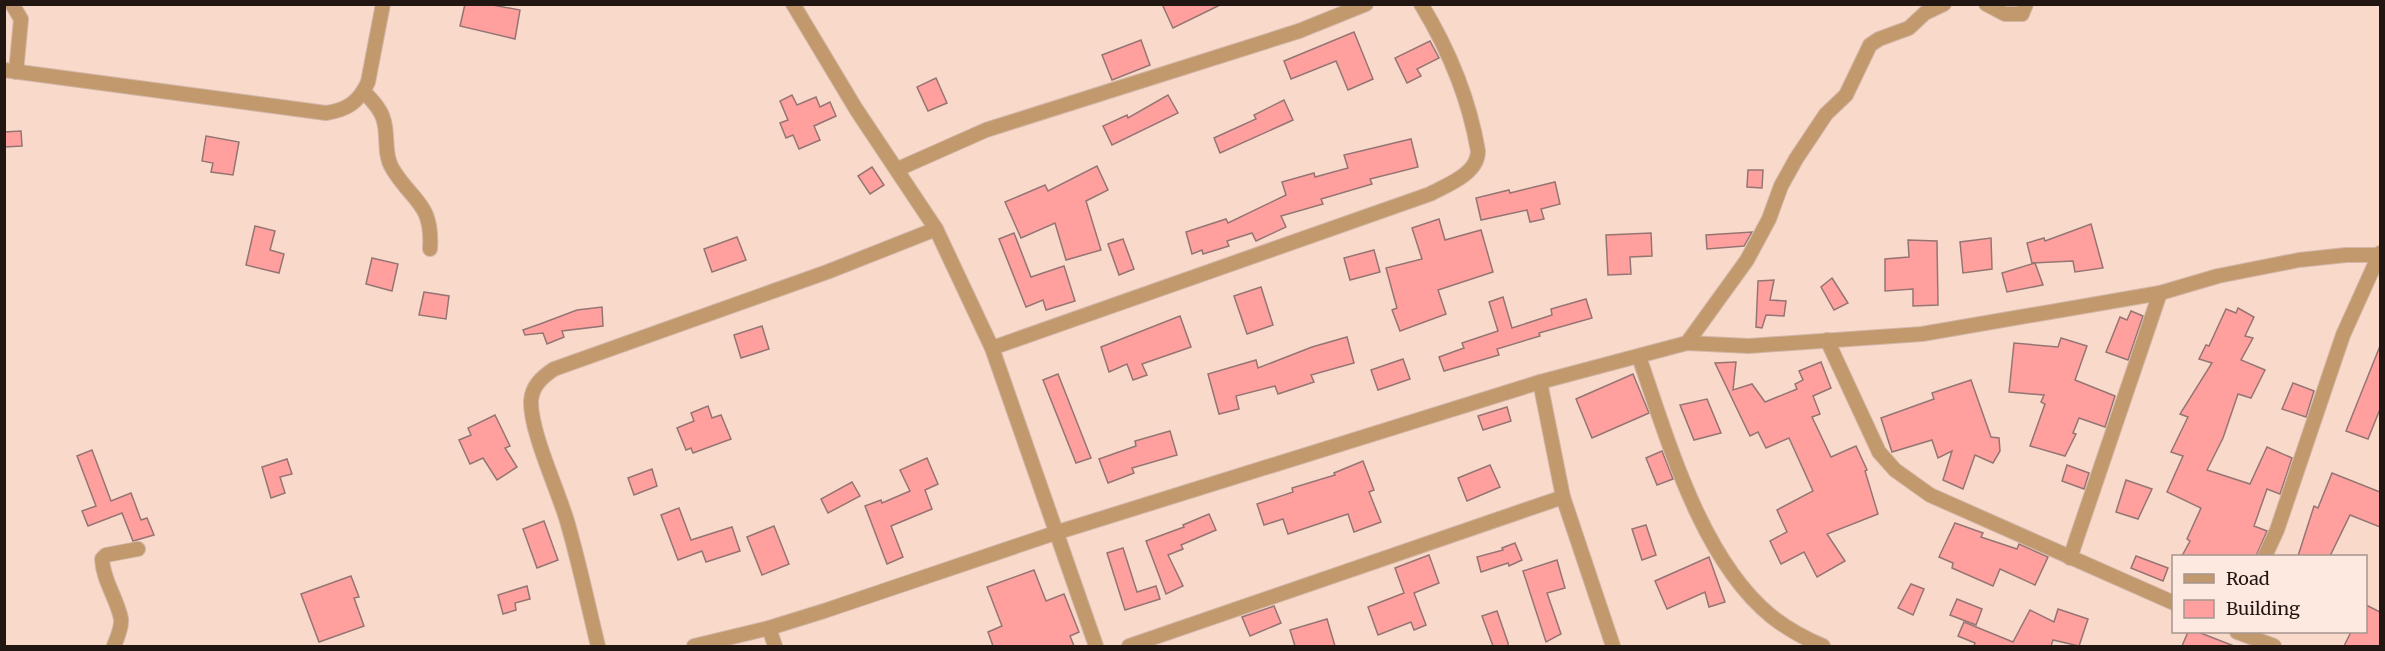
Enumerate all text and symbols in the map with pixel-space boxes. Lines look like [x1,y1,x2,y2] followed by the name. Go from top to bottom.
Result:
[2172,555,2367,633] legend
[2226,567,2270,590] text: Road
[2226,597,2300,620] text: Building

